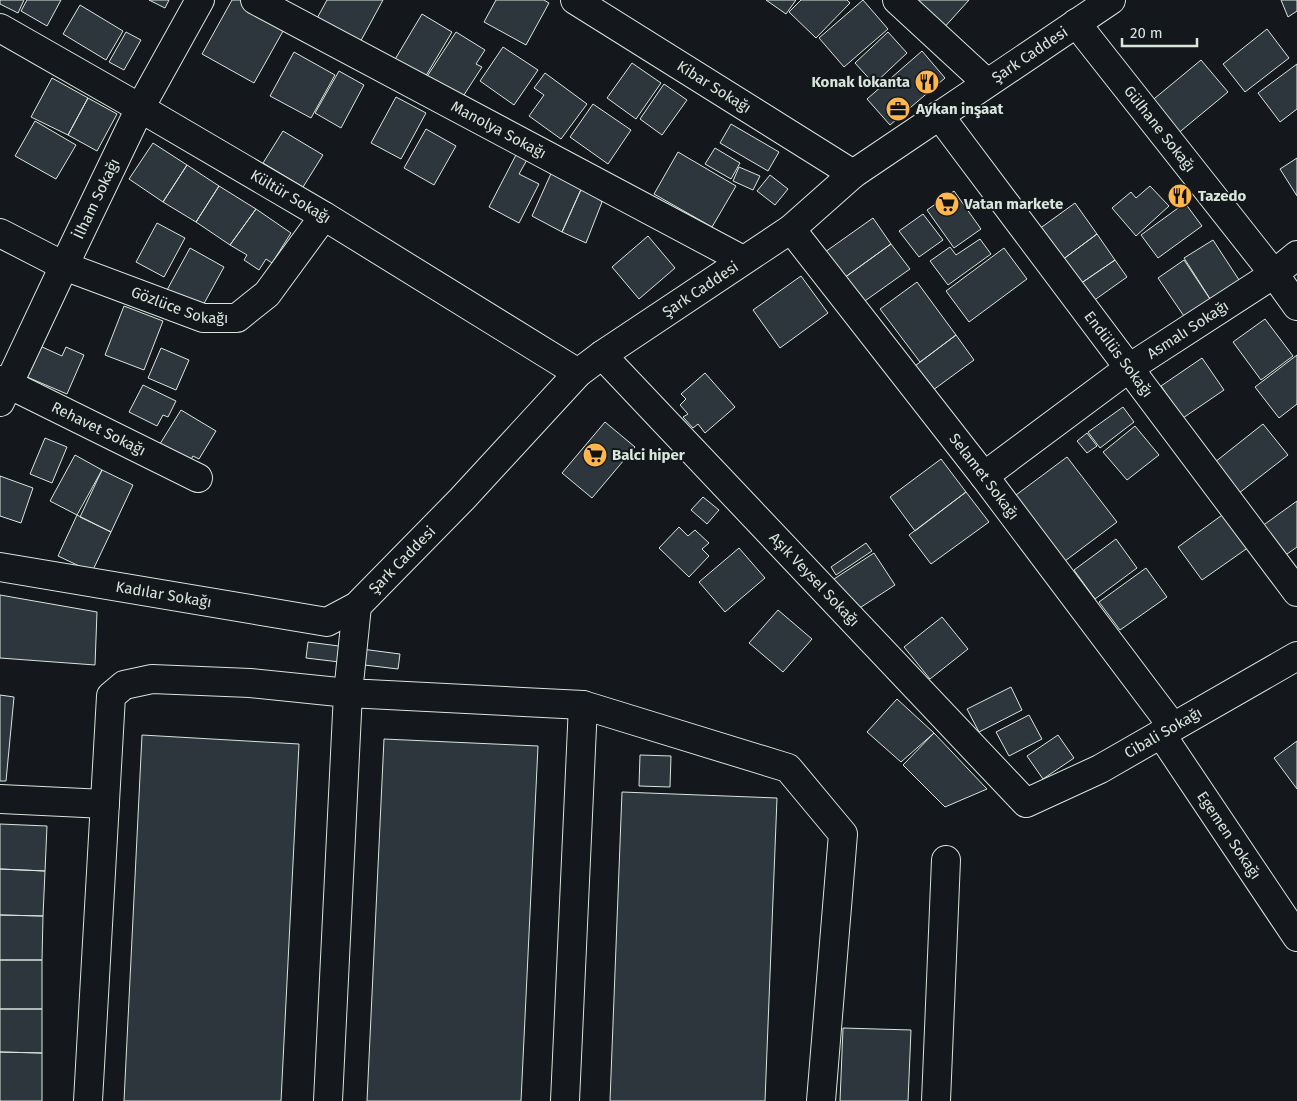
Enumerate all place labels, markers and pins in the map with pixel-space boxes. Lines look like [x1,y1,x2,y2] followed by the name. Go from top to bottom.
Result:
[914,69,940,95] restaurant icon: Konak lokanta
[811,73,910,91] place label: Konak lokanta
[885,96,911,122] office icon: Aykan inşaat
[915,100,1003,119] place label: Aykan inşaat
[1167,183,1193,209] restaurant icon: Tazedo
[1198,187,1247,205] place label: Tazedo
[934,191,960,217] supermarket icon: Vatan markete
[963,195,1063,213] place label: Vatan markete
[582,442,608,468] supermarket icon: Balci hiper
[612,446,686,464] place label: Balci hiper

